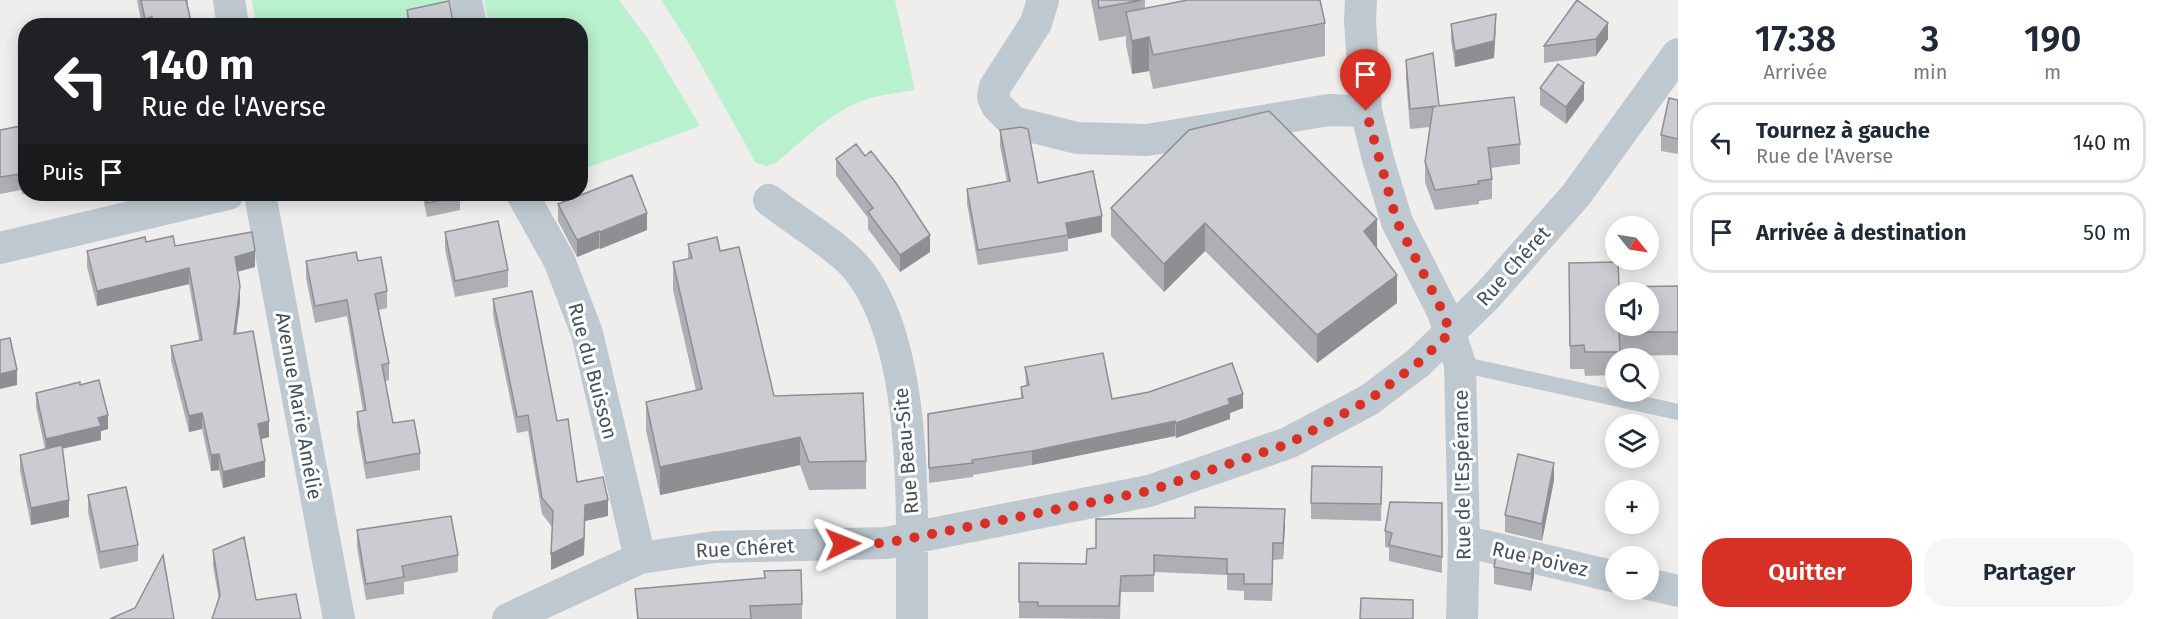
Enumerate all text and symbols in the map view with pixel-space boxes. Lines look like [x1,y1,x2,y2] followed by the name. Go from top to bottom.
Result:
[1755,17,1836,61] text: 17:38
[1921,17,1939,61] text: 3
[2024,17,2081,61] text: 190
[141,40,254,90] text: 140 m
[42,42,120,120] icon: left
[1340,49,1391,111] pin
[1349,58,1382,91] icon: arrive
[1763,60,1827,84] text: Arrivée
[1913,60,1947,84] text: min
[2044,60,2061,84] text: m
[141,91,326,123] text: Rue de l'Averse
[1756,117,1930,144] text: Tournez à gauche
[1705,126,1738,159] icon: left
[2073,129,2131,156] text: 140 m
[1756,144,1893,168] text: Rue de l'Averse
[95,156,128,189] icon: arrive
[42,159,83,186] text: Puis
[1605,216,1659,270] north arrow
[1605,216,1659,600] map controls
[1705,216,1738,249] icon: arrive
[1756,219,1966,246] text: Arrivée à destination
[2083,219,2131,246] text: 50 m
[1471,221,1555,311] street label: Rue Chéret
[1605,282,1659,336] button: sound
[563,300,623,442] street label: Rue du Buisson
[271,311,327,501] street label: Avenue Marie Amélie
[1605,348,1659,402] button: search
[889,387,923,515] street label: Rue Beau-Site
[1449,390,1475,560] street label: Rue de l'Espérance
[1605,414,1659,468] button: layers
[1605,480,1659,534] button: +
[811,512,875,576] position arrow
[695,533,796,563] street label: Rue Chéret
[1490,536,1590,582] street label: Rue Poivez
[1702,538,1912,607] button: Quitter
[1924,538,2134,607] button: Partager
[1605,546,1659,600] button: −

